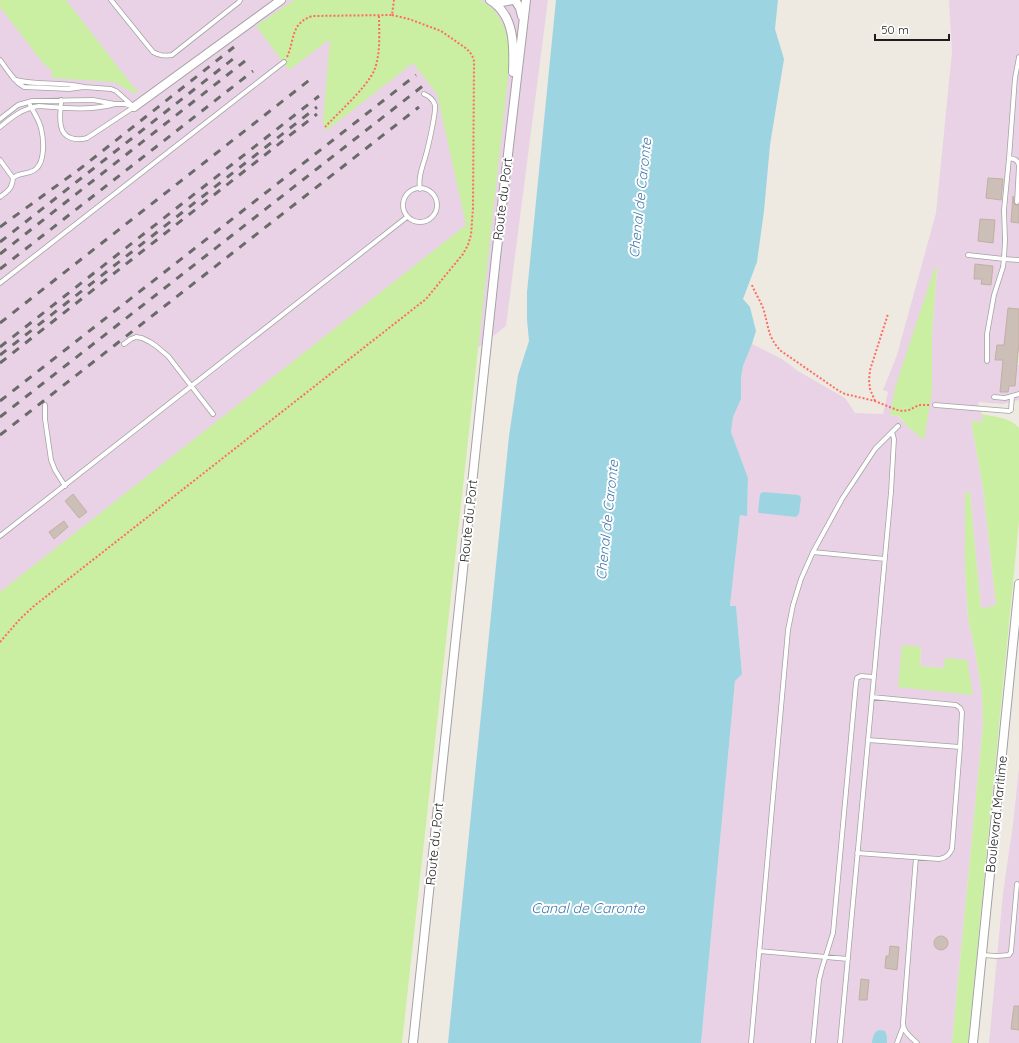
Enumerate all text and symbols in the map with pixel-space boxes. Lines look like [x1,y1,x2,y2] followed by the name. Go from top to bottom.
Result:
[875,16,949,42] scale bar
[881,22,909,37] text: 50 m
[625,136,655,259] water label: Chenal de Caronte
[489,157,515,241] street label: Route du Port
[592,458,622,581] water label: Chenal de Caronte
[456,479,480,563] street label: Route du Port
[982,755,1010,873] street label: Boulevard Maritime
[422,802,446,886] street label: Route du Port
[531,899,646,917] water label: Canal de Caronte

